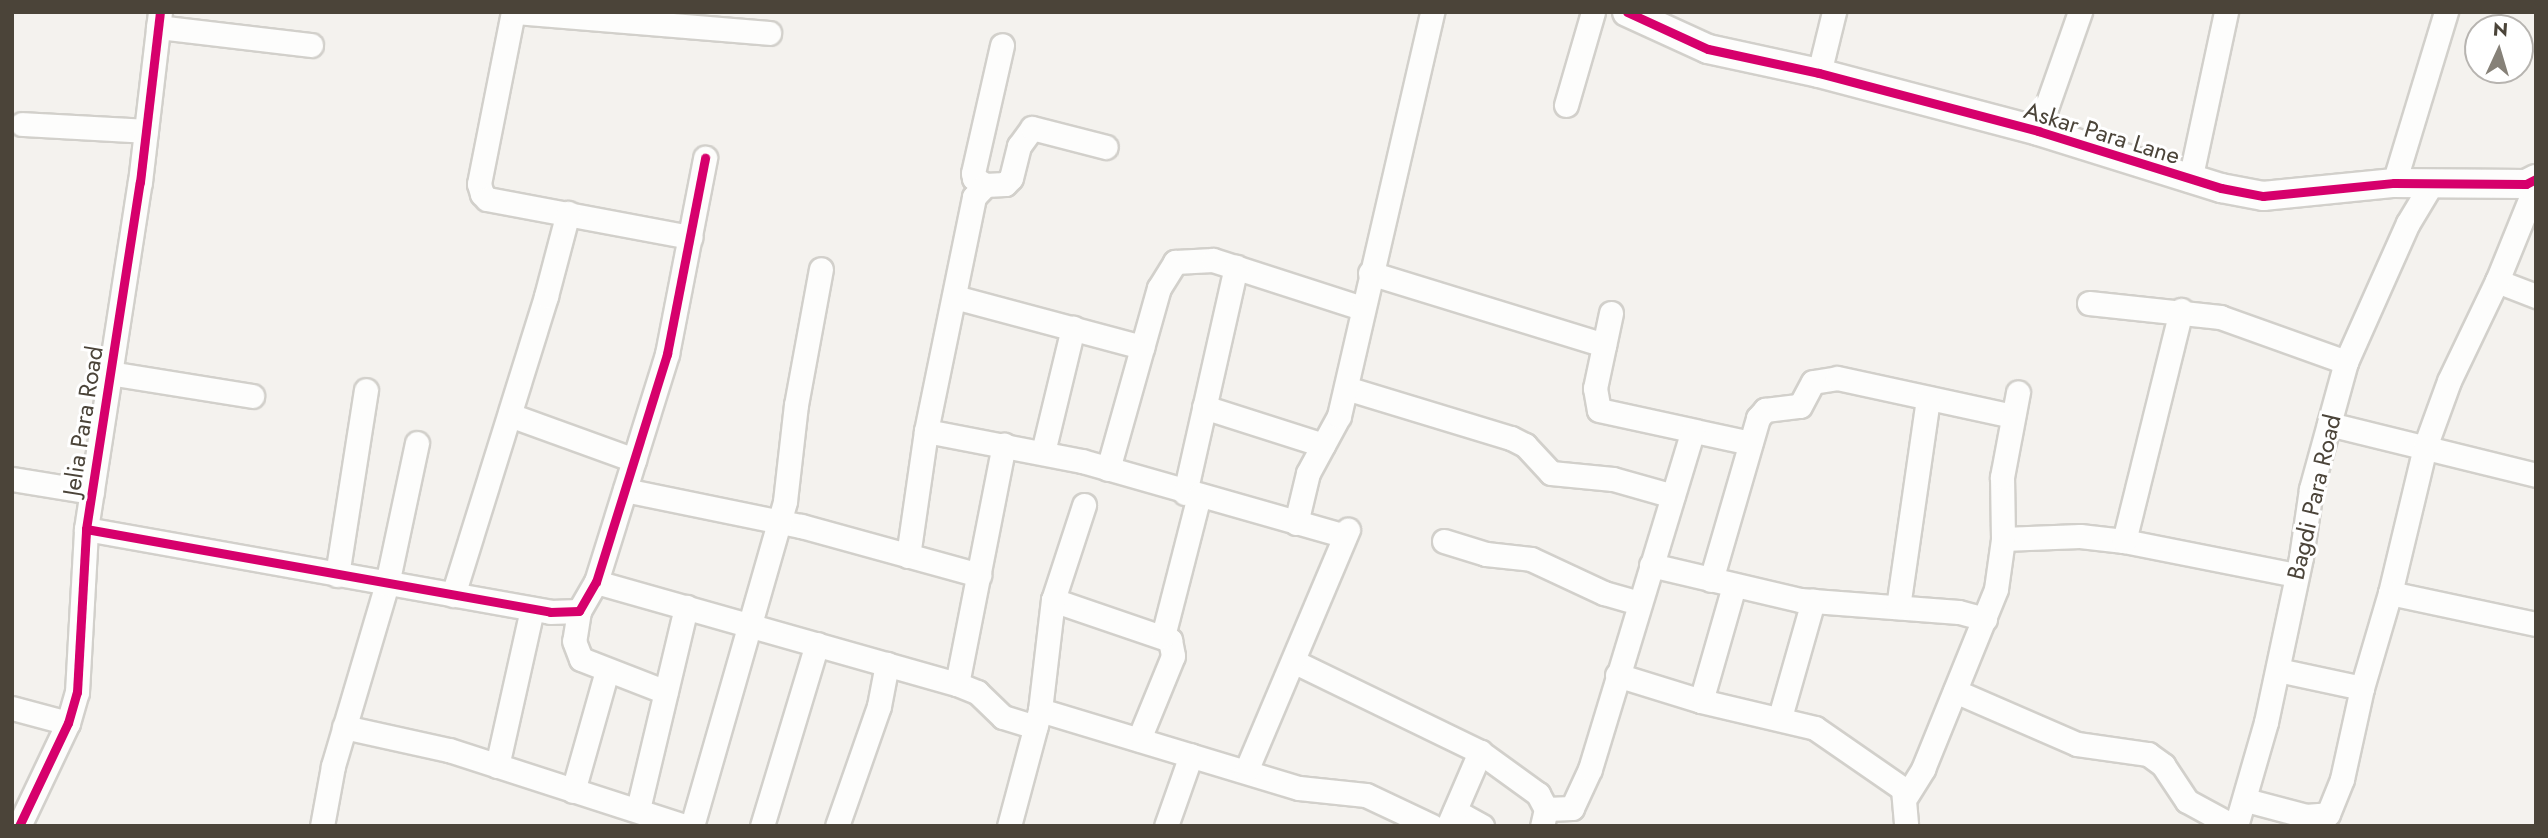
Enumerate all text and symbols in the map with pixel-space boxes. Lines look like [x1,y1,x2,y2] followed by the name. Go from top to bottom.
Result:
[2464,14,2534,84] north arrow
[2492,16,2509,44] text: N
[2021,96,2183,170] street label: Askar Para Lane
[57,344,109,498] street label: Jelia Para Road
[2281,412,2347,582] street label: Bagdi Para Road

